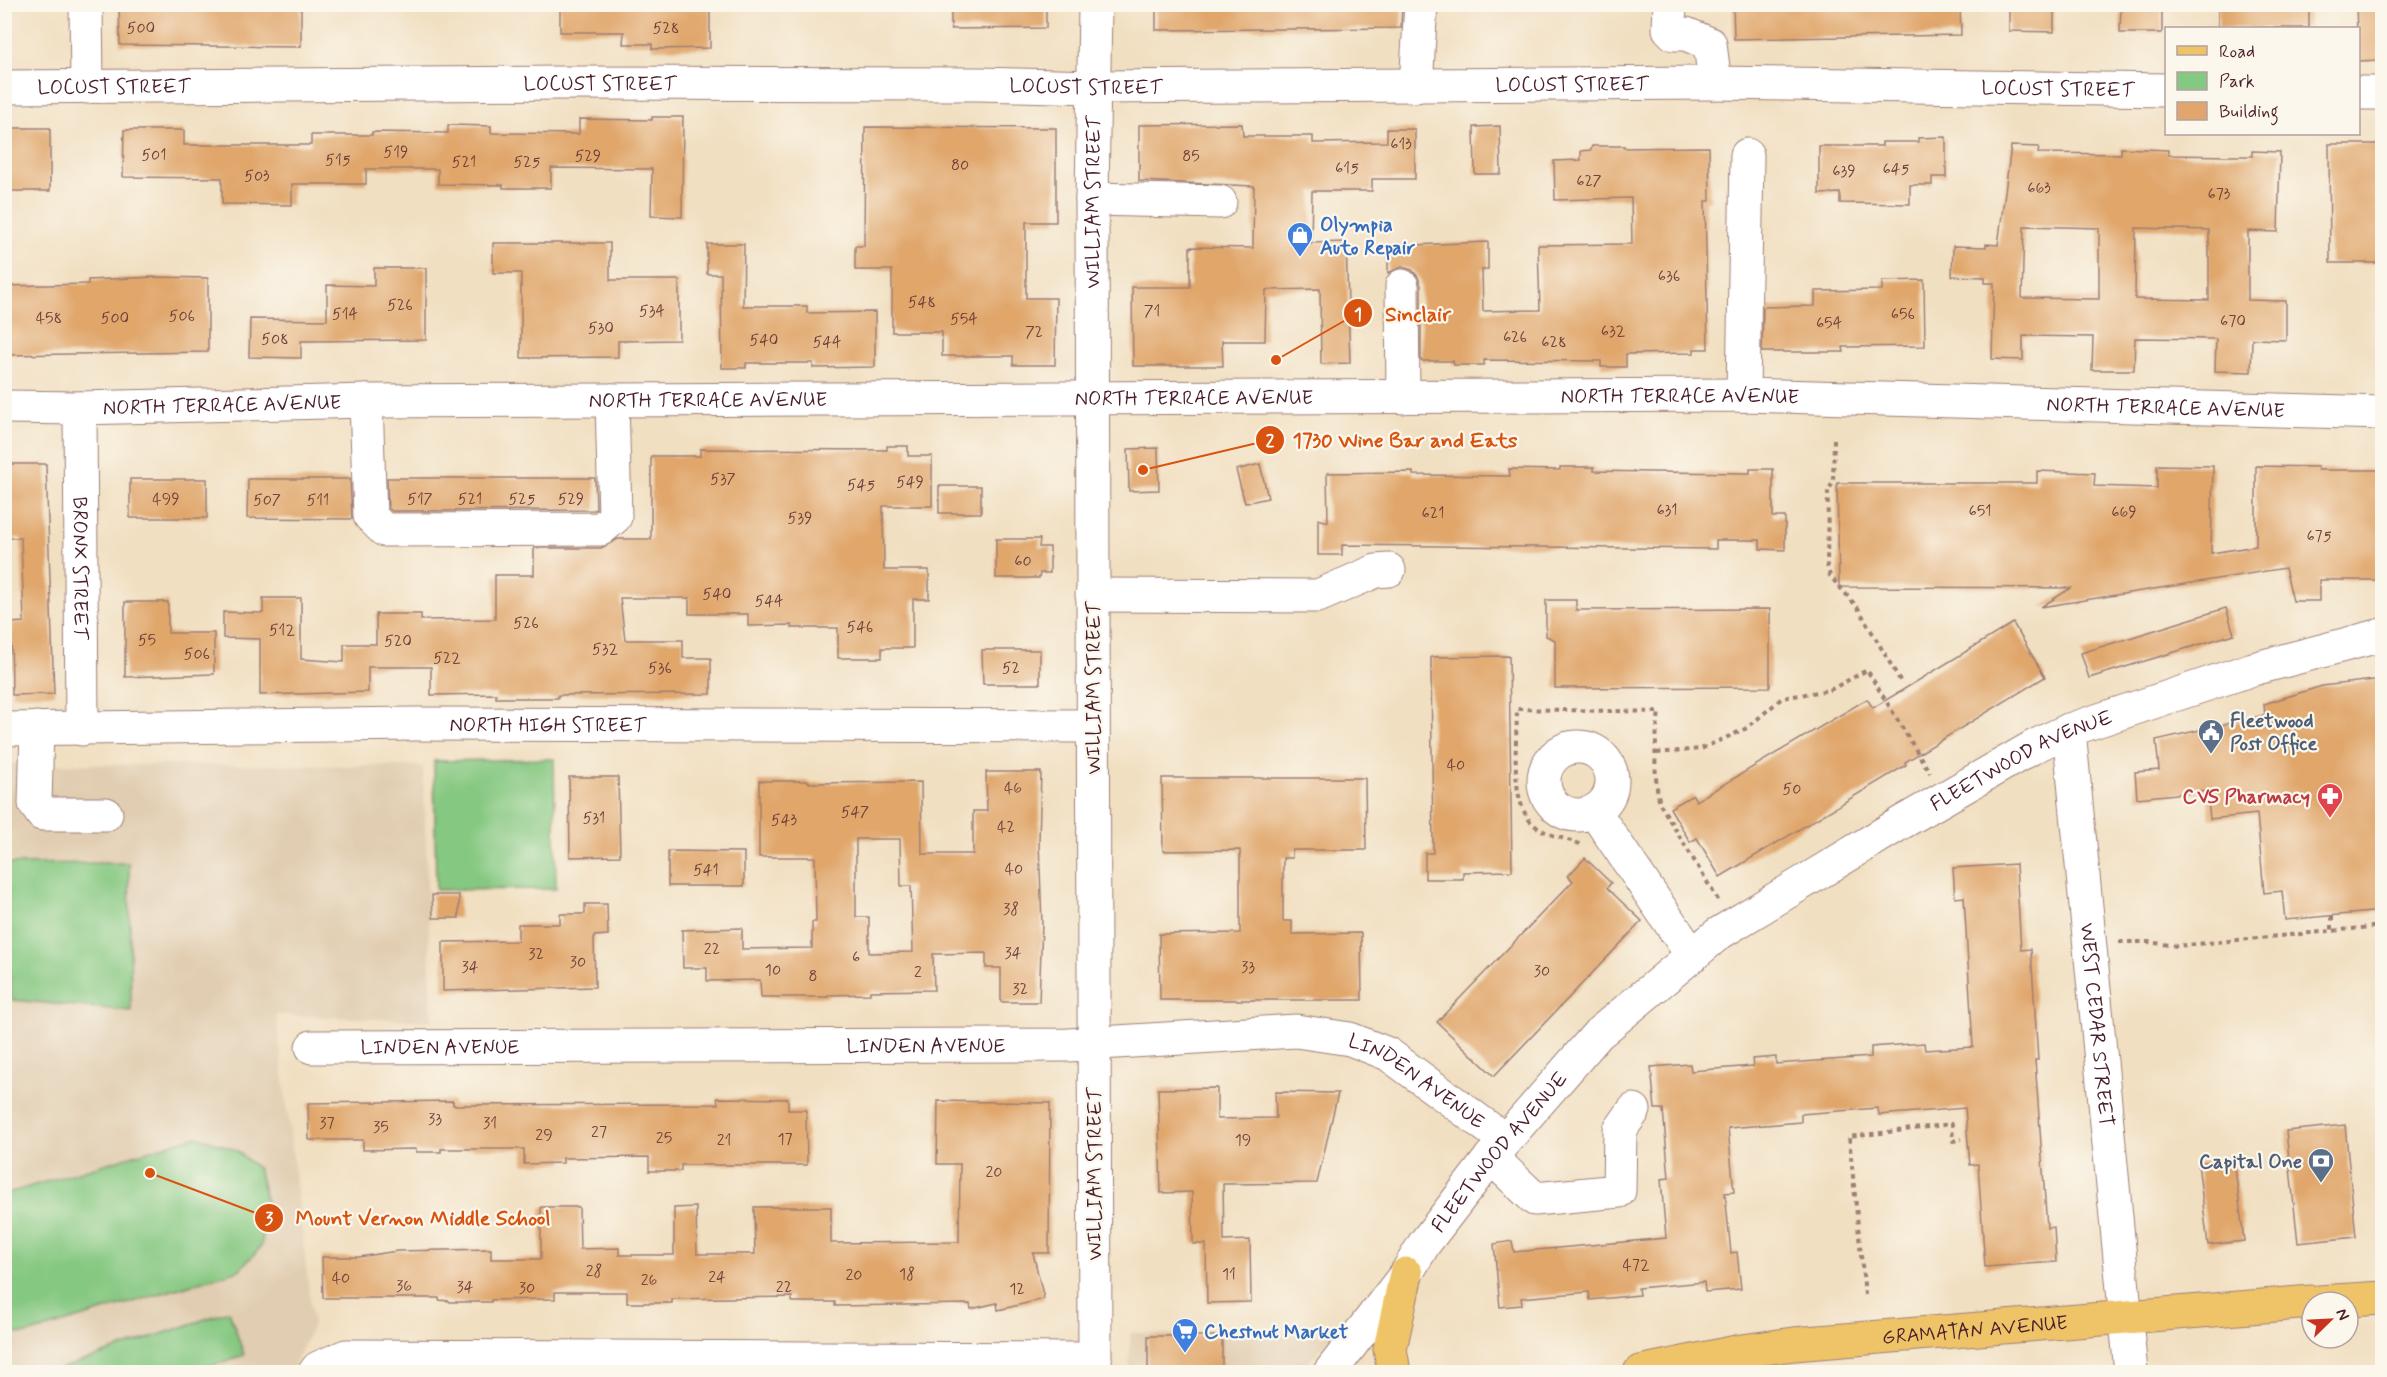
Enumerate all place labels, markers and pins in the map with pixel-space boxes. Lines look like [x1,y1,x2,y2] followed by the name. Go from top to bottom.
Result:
[1320,212,1416,262] place label: Olympia Auto Repair
[1285,220,1315,258] shop icon: Olympia Auto Repair
[1343,294,1463,333] callout: Sinclair
[1255,420,1525,459] callout: 1730 Wine Bar and Eats
[2230,708,2317,758] place label: Fleetwood Post Office
[2196,717,2226,755] public building icon: Fleetwood Post Office
[2315,781,2345,819] pharmacy icon: CVS Pharmacy
[2182,784,2310,811] place label: CVS Pharmacy
[2306,1146,2336,1184] bank icon: Capital One
[2199,1149,2302,1176] place label: Capital One
[254,1198,562,1237] callout: Mount Vernon Middle School
[1170,1316,1200,1354] supermarket icon: Chestnut Market
[1204,1319,1349,1346] place label: Chestnut Market

